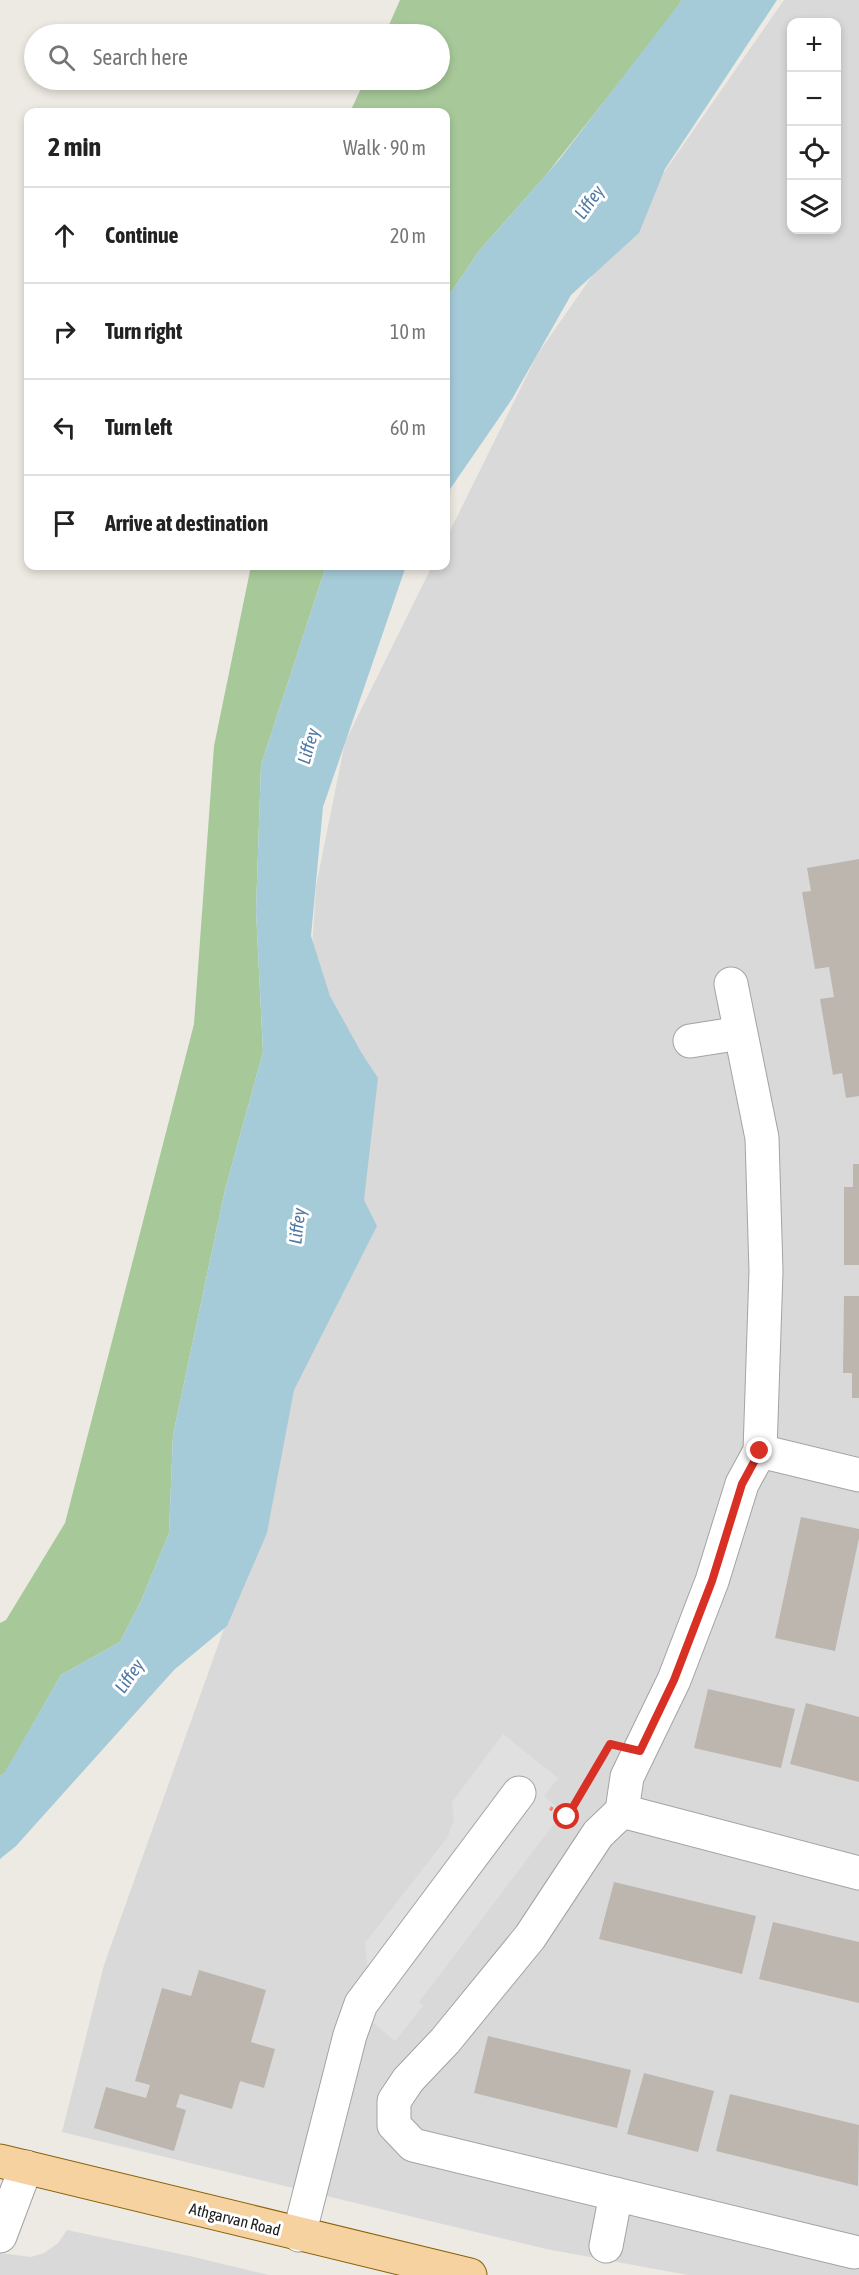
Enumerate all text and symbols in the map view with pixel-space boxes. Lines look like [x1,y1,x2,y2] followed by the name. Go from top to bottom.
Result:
[787,18,841,234] map controls
[787,18,841,72] button: +
[24,24,450,90] search box
[45,41,78,74] icon: search
[93,44,188,70] text: Search here
[787,72,841,126] button: −
[787,126,841,180] button: locate
[48,132,101,162] text: 2 min
[343,136,426,159] text: Walk · 90 m
[787,180,841,234] button: layers
[570,181,608,223] water label: Liffey
[48,219,81,252] icon: ahead
[105,222,179,248] text: Continue
[390,224,426,247] text: 20 m
[48,315,81,348] icon: right
[105,318,182,344] text: Turn right
[390,320,426,343] text: 10 m
[48,411,81,444] icon: left
[105,414,172,440] text: Turn left
[390,416,426,439] text: 60 m
[48,507,81,540] icon: arrive
[105,510,268,536] text: Arrive at destination
[293,725,323,766] water label: Liffey
[284,1206,310,1245] water label: Liffey
[746,1437,772,1463] route end
[110,1655,148,1697] water label: Liffey
[553,1803,579,1829] route start
[187,2199,282,2240] street label: Athgarvan Road

